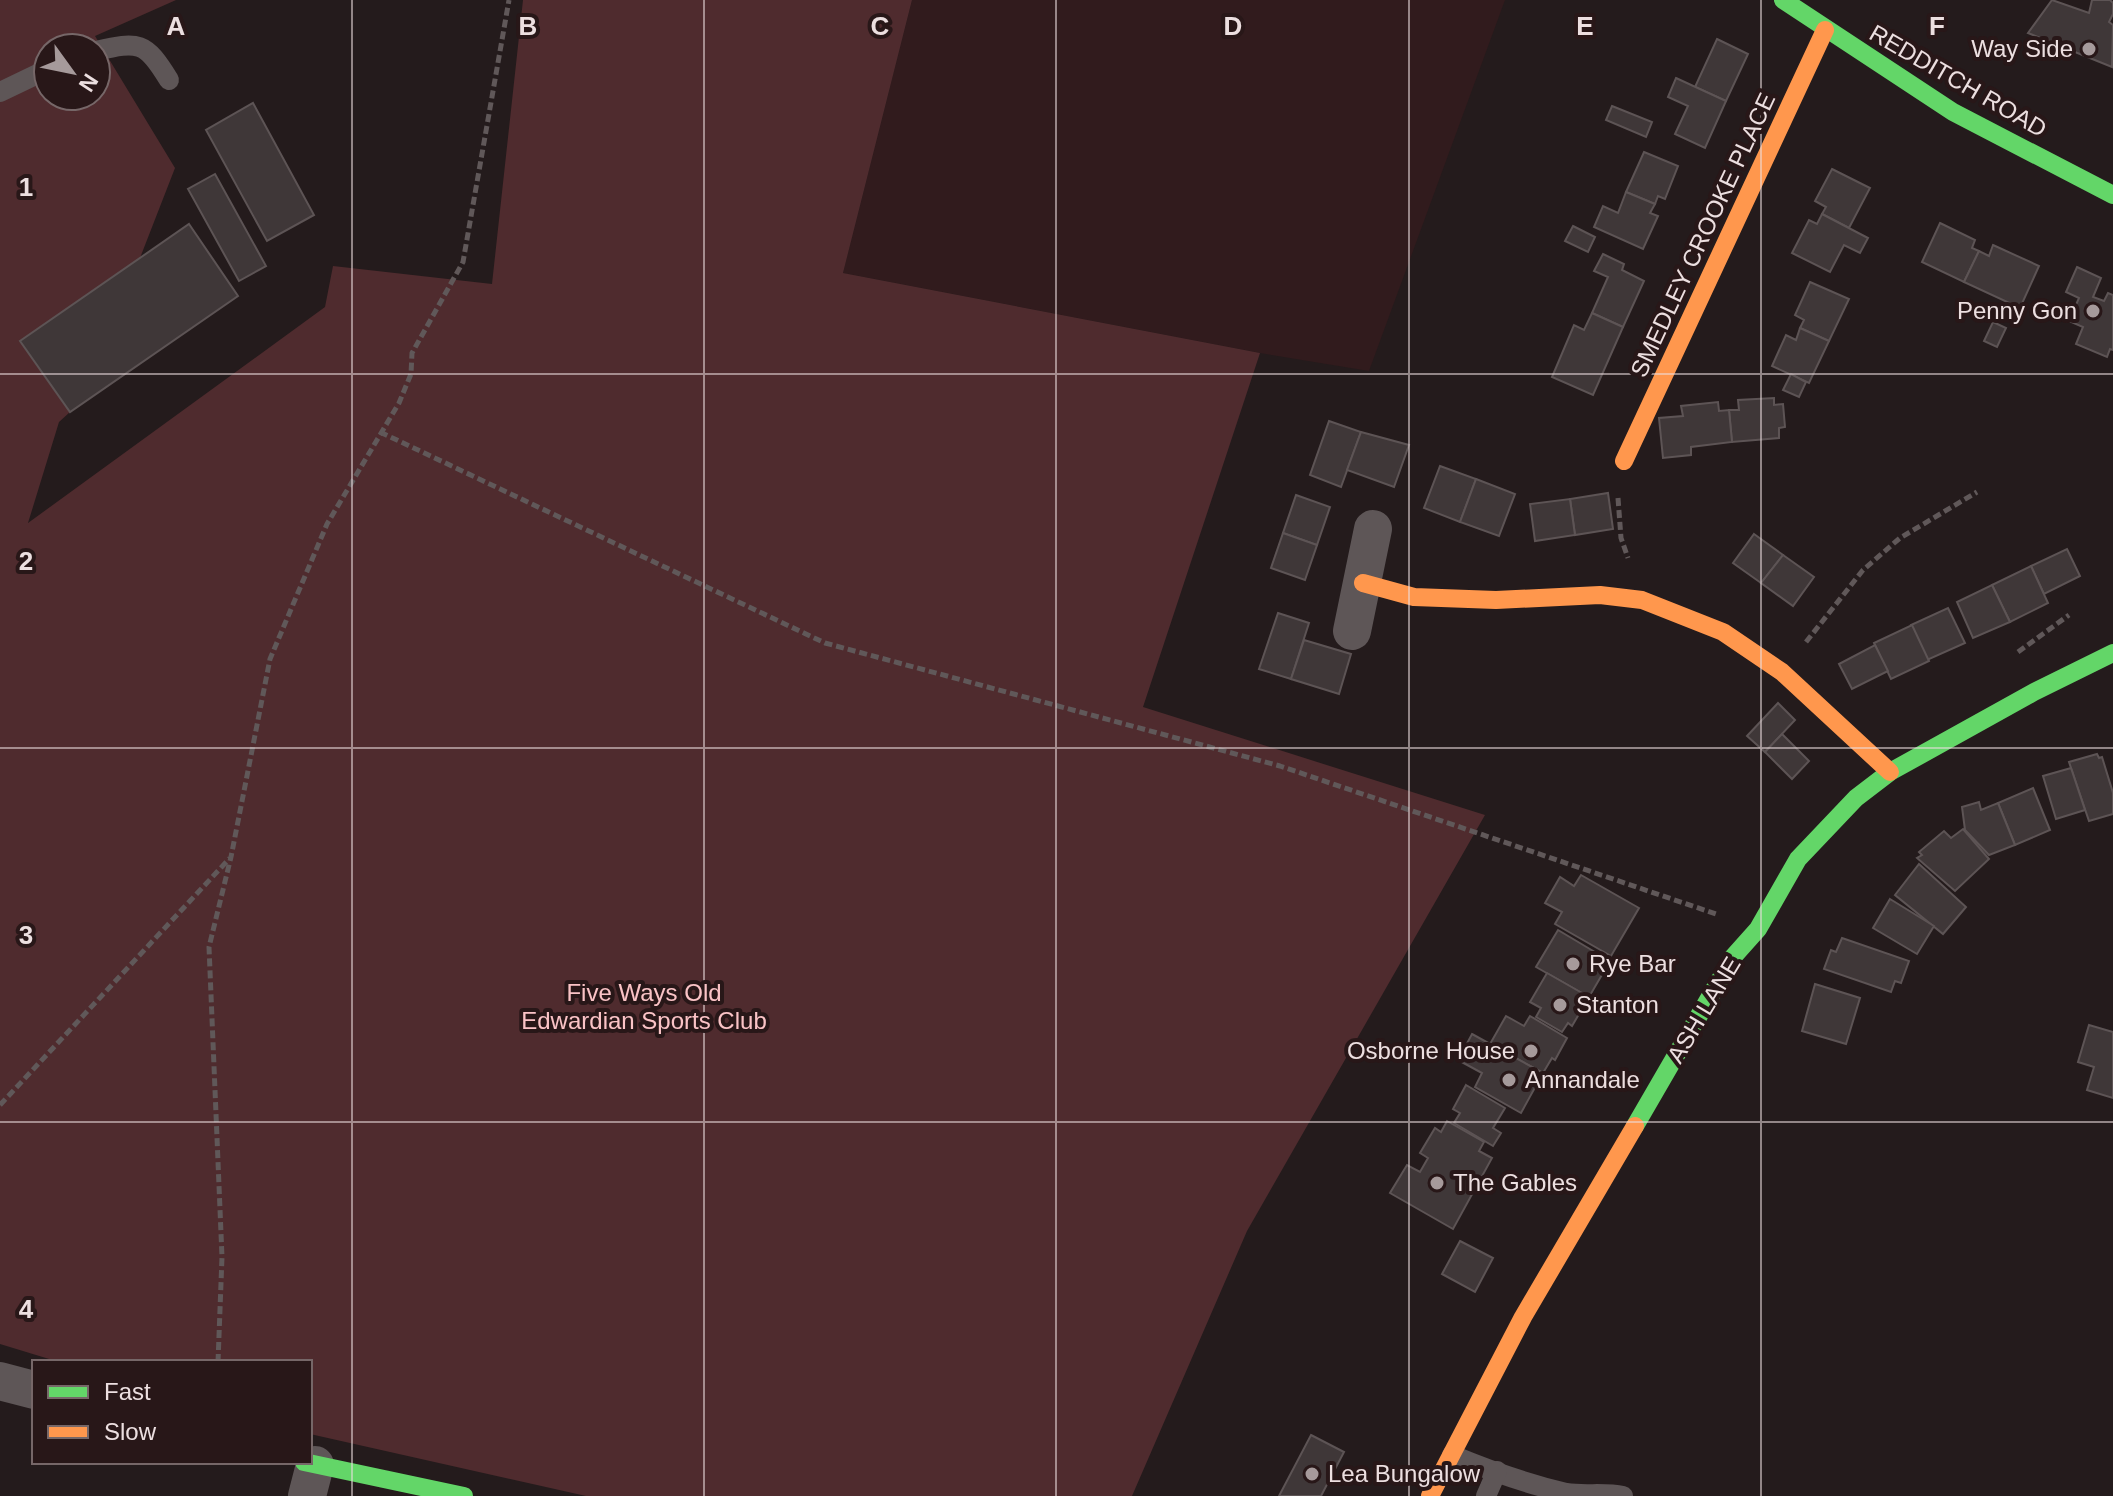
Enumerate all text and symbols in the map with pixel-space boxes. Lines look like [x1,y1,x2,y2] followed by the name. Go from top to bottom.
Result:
[167,11,186,41] text: A
[519,11,537,41] text: B
[871,11,890,41] text: C
[1224,11,1242,41] text: D
[1576,11,1594,41] text: E
[1929,11,1945,41] text: F
[1865,19,2052,142] street label: REDDITCH ROAD
[32,32,112,112] north arrow
[1971,35,2073,62] place label: Way Side
[2080,40,2098,58] marker: Way Side
[74,69,103,96] text: N
[1625,88,1780,381] street label: SMEDLEY CROOKE PLACE
[19,172,33,202] text: 1
[1957,297,2077,324] place label: Penny Gon
[2084,302,2102,320] marker: Penny Gon
[19,546,33,576] text: 2
[19,920,33,950] text: 3
[1589,950,1676,977] place label: Rye Bar
[1661,952,1746,1068] street label: ASH LANE
[1564,955,1582,973] marker: Rye Bar
[521,979,767,1034] park label: Five Ways Old Edwardian Sports Club
[1576,991,1659,1018] place label: Stanton
[1551,996,1569,1014] marker: Stanton
[1347,1037,1515,1064] place label: Osborne House
[1522,1042,1540,1060] marker: Osborne House
[1525,1066,1640,1093] place label: Annandale
[1500,1071,1518,1089] marker: Annandale
[1453,1169,1577,1196] place label: The Gables
[1428,1174,1446,1192] marker: The Gables
[19,1294,34,1324] text: 4
[32,1360,312,1464] legend
[104,1378,151,1405] text: Fast
[104,1418,157,1445] text: Slow
[1328,1460,1481,1487] place label: Lea Bungalow
[1303,1465,1321,1483] marker: Lea Bungalow

